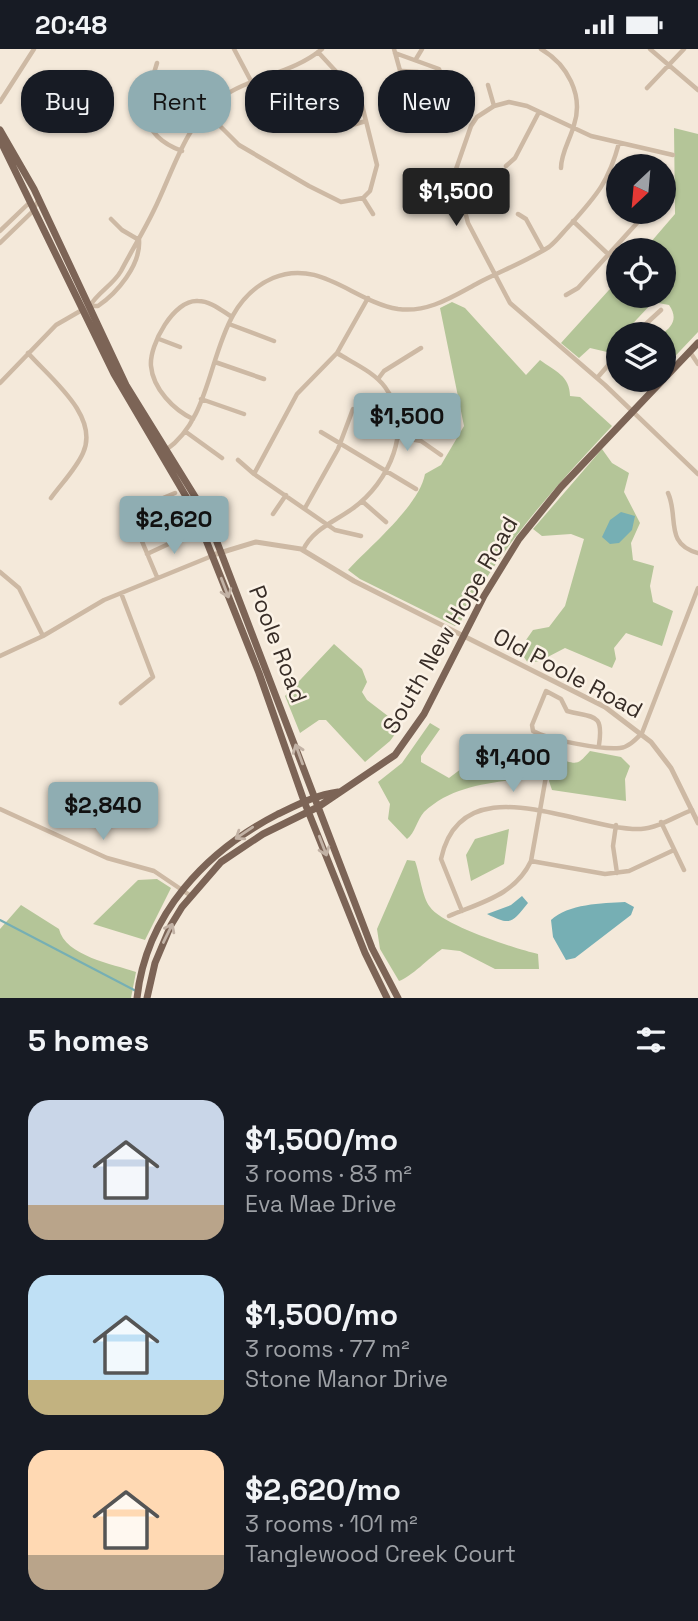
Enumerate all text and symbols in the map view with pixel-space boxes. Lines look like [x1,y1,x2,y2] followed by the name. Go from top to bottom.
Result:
[35,8,107,42] text: 20:48
[21,70,114,133] chip: Buy
[128,70,231,133] chip: Rent
[245,70,364,133] chip: Filters
[378,70,475,133] chip: New
[606,154,676,224] north arrow
[606,154,676,392] map controls
[399,169,513,228] pin: $1,500
[419,176,493,206] text: $1,500
[606,238,676,308] button: locate
[606,322,676,392] button: layers
[350,393,464,453] pin: $1,500
[370,401,444,431] text: $1,500
[117,497,231,556] pin: $2,620
[136,504,212,534] text: $2,620
[375,511,525,739] street label: South New Hope Road
[220,576,233,598] one-way arrow
[242,581,314,707] street label: Poole Road
[488,621,648,725] street label: Old Poole Road
[456,735,570,794] pin: $1,400
[475,742,551,772] text: $1,400
[292,743,304,765] one-way arrow
[46,783,160,842] pin: $2,840
[64,790,142,820] text: $2,840
[235,826,254,841] one-way arrow
[318,835,331,857] one-way arrow
[161,923,175,944] one-way arrow
[28,1021,149,1060] text: 5 homes
[632,1021,670,1059] icon: filters
[245,1120,398,1159] text: $1,500/mo
[84,1128,168,1212] icon: home
[245,1159,412,1189] text: 3 rooms · 83 m²
[245,1189,397,1219] text: Eva Mae Drive
[245,1295,398,1334] text: $1,500/mo
[84,1303,168,1387] icon: home
[245,1334,410,1364] text: 3 rooms · 77 m²
[245,1364,448,1394] text: Stone Manor Drive
[245,1470,401,1509] text: $2,620/mo
[84,1478,168,1562] icon: home
[245,1509,418,1539] text: 3 rooms · 101 m²
[245,1539,516,1569] text: Tanglewood Creek Court

